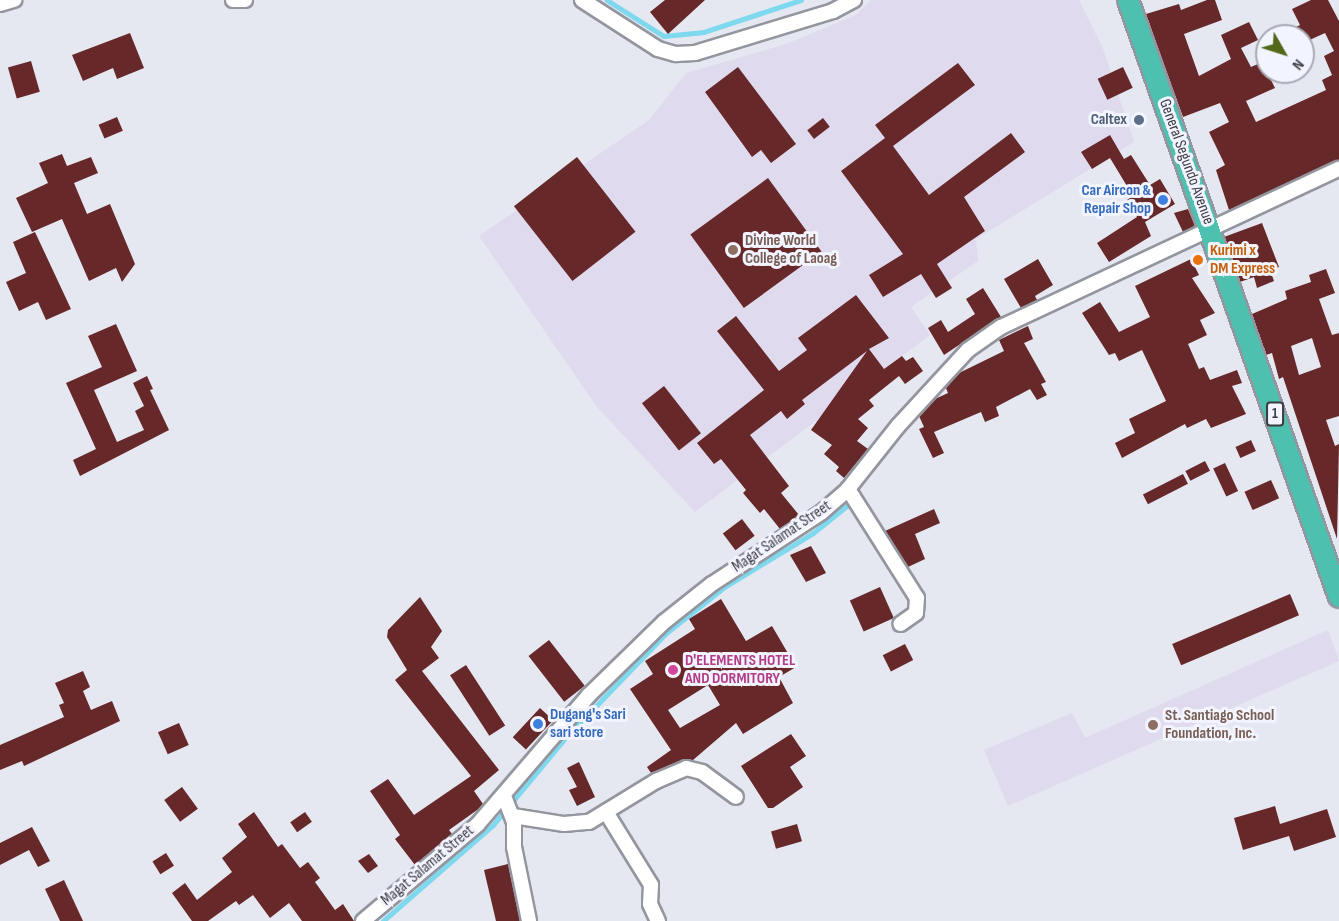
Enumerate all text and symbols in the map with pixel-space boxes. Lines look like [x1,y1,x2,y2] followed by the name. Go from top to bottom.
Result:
[1255,24,1315,84] north arrow
[1288,55,1308,74] text: N
[1154,97,1218,227] street label: General Segundo Avenue
[1091,110,1127,130] place label: Caltex
[1132,113,1146,127] marker: Caltex
[1082,181,1151,219] place label: Car Aircon & Repair Shop
[1156,193,1170,207] marker: Car Aircon & Repair Shop
[745,231,837,269] place label: Divine World College of Laoag
[1210,241,1275,279] place label: Kurimi x DM Express
[726,243,740,257] marker: Divine World College of Laoag
[1191,253,1205,267] marker: Kurimi x DM Express
[1266,402,1284,426] road number: 1
[729,497,835,577] street label: Magat Salamat Street
[685,651,795,689] place label: D'ELEMENTS HOTEL AND DORMITORY
[666,663,680,677] marker: D'ELEMENTS HOTEL AND DORMITORY
[550,705,626,743] place label: Dugang's Sari sari store
[1165,706,1274,744] place label: St. Santiago School Foundation, Inc.
[531,717,545,731] marker: Dugang's Sari sari store
[1146,718,1160,732] marker: St. Santiago School Foundation, Inc.
[378,822,478,910] street label: Magat Salamat Street

